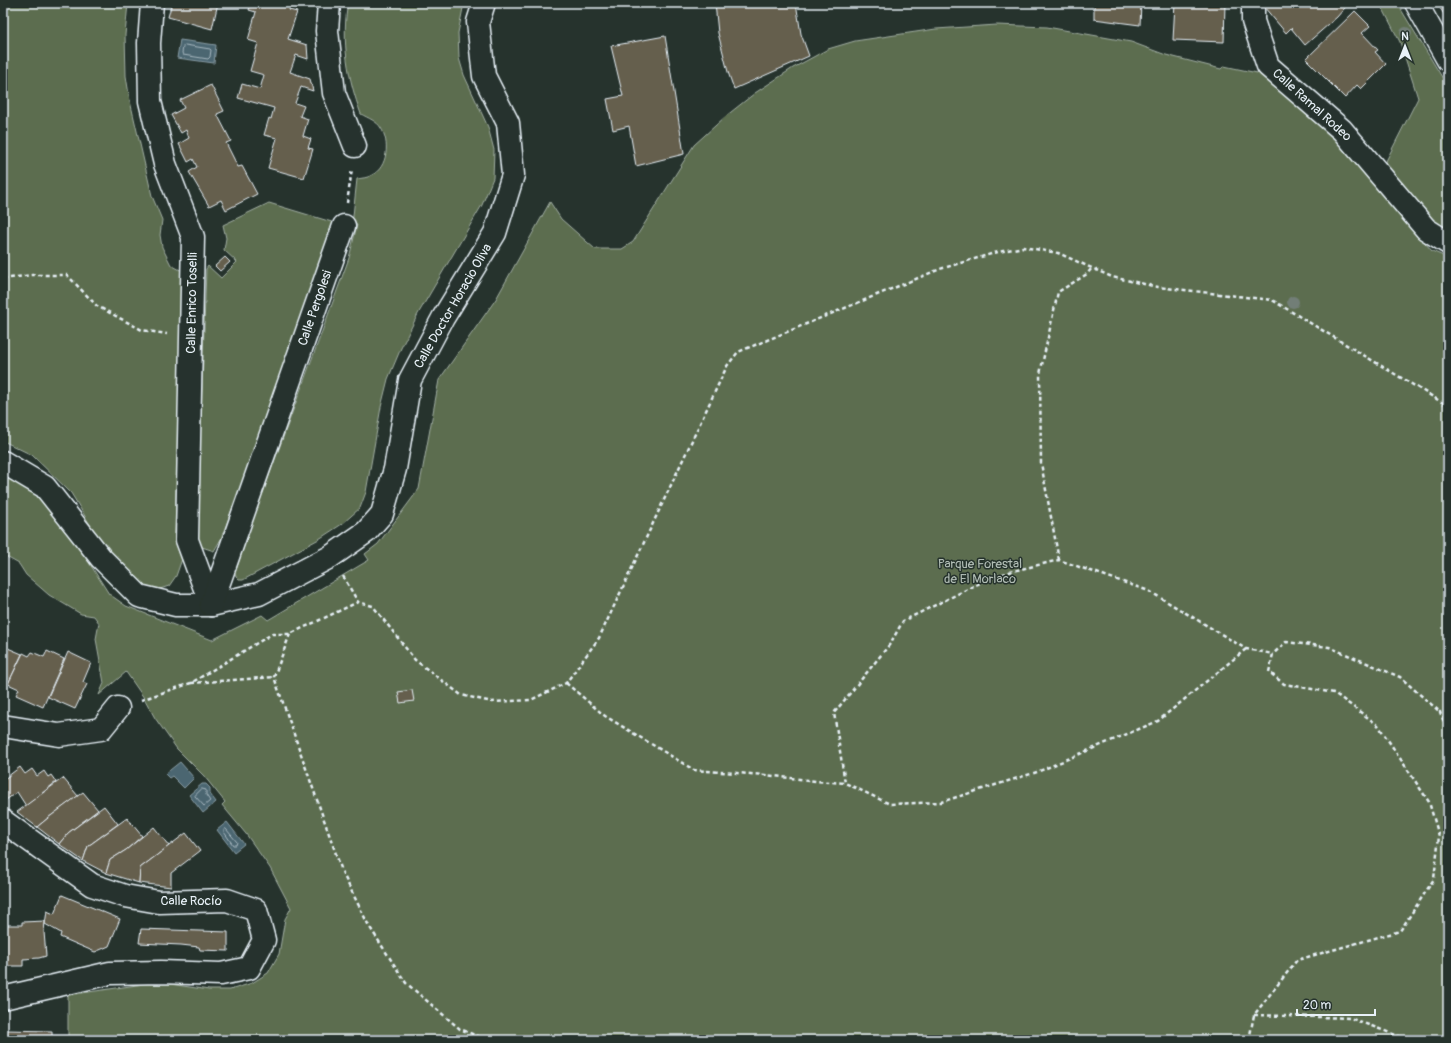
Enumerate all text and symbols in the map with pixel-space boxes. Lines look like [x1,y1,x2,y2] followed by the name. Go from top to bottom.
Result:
[1385,26,1425,66] north arrow
[1401,30,1409,43] text: N
[1269,65,1355,145] street label: Calle Ramal Rodeo
[411,241,495,371] street label: Calle Doctor Horacio Oliva
[183,252,201,354] street label: Calle Enrico Toselli
[295,268,335,348] street label: Calle Pergolesi
[938,556,1022,587] park label: Parque Forestal de El Morlaco
[160,893,222,909] street label: Calle Rocío
[1297,991,1375,1017] scale bar
[1303,998,1332,1013] text: 20 m

